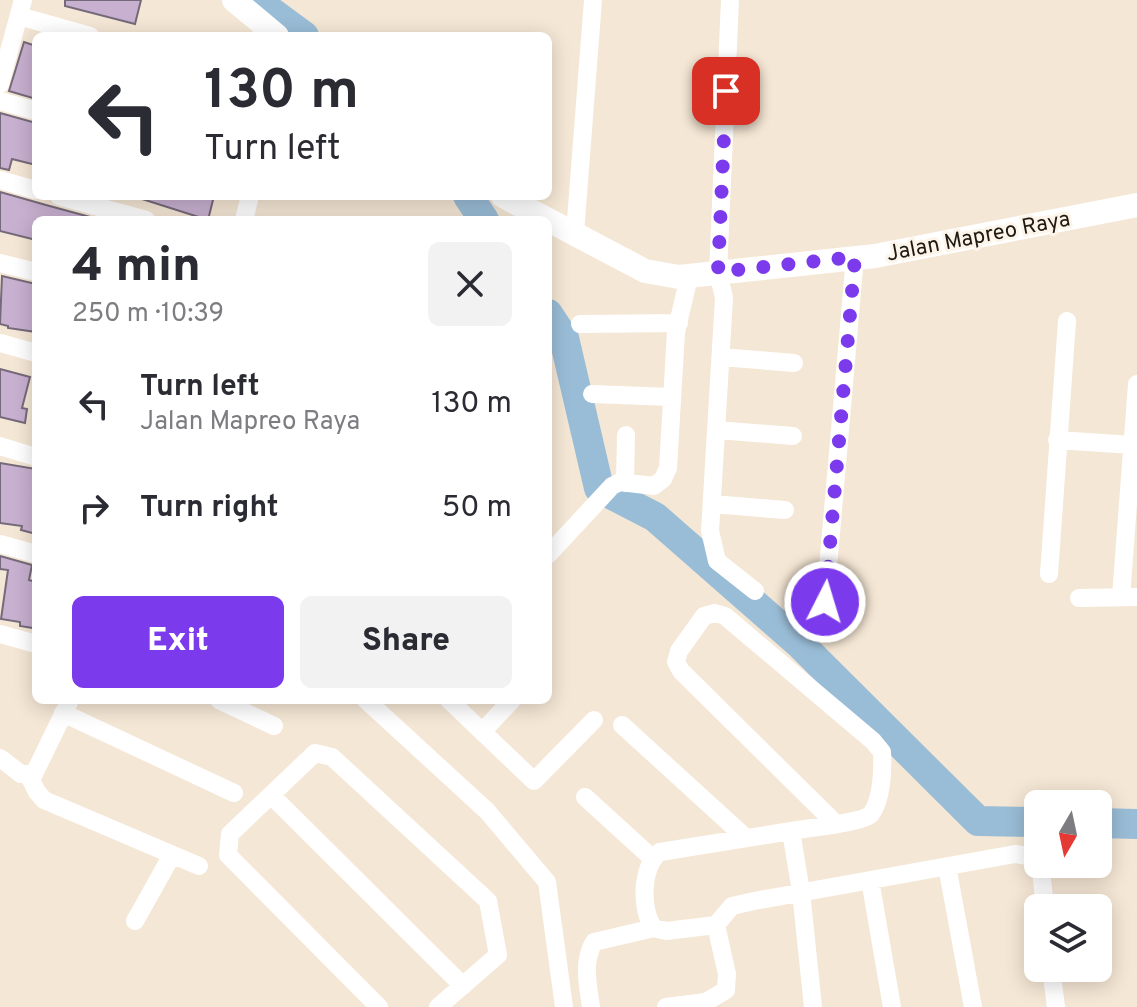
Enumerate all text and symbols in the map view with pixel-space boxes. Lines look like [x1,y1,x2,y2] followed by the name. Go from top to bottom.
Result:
[692,57,760,125] pin
[204,58,359,128] text: 130 m
[72,64,176,168] icon: left
[704,69,748,113] icon: arrive
[204,127,341,173] text: Turn left
[884,206,1073,268] street label: Jalan Mapreo Raya
[72,238,201,298] text: 4 min
[428,242,512,326] button: close
[72,298,224,331] text: 250 m · 10:39
[140,369,260,406] text: Turn left
[72,382,116,426] icon: left
[431,386,512,423] text: 130 m
[140,406,360,439] text: Jalan Mapreo Raya
[72,486,116,530] icon: right
[140,490,278,527] text: Turn right
[442,490,512,527] text: 50 m
[783,560,867,644] position arrow
[72,596,284,688] button: Exit
[300,596,512,688] button: Share
[1024,790,1112,878] north arrow
[1024,790,1112,982] map controls
[1024,894,1112,982] button: layers

